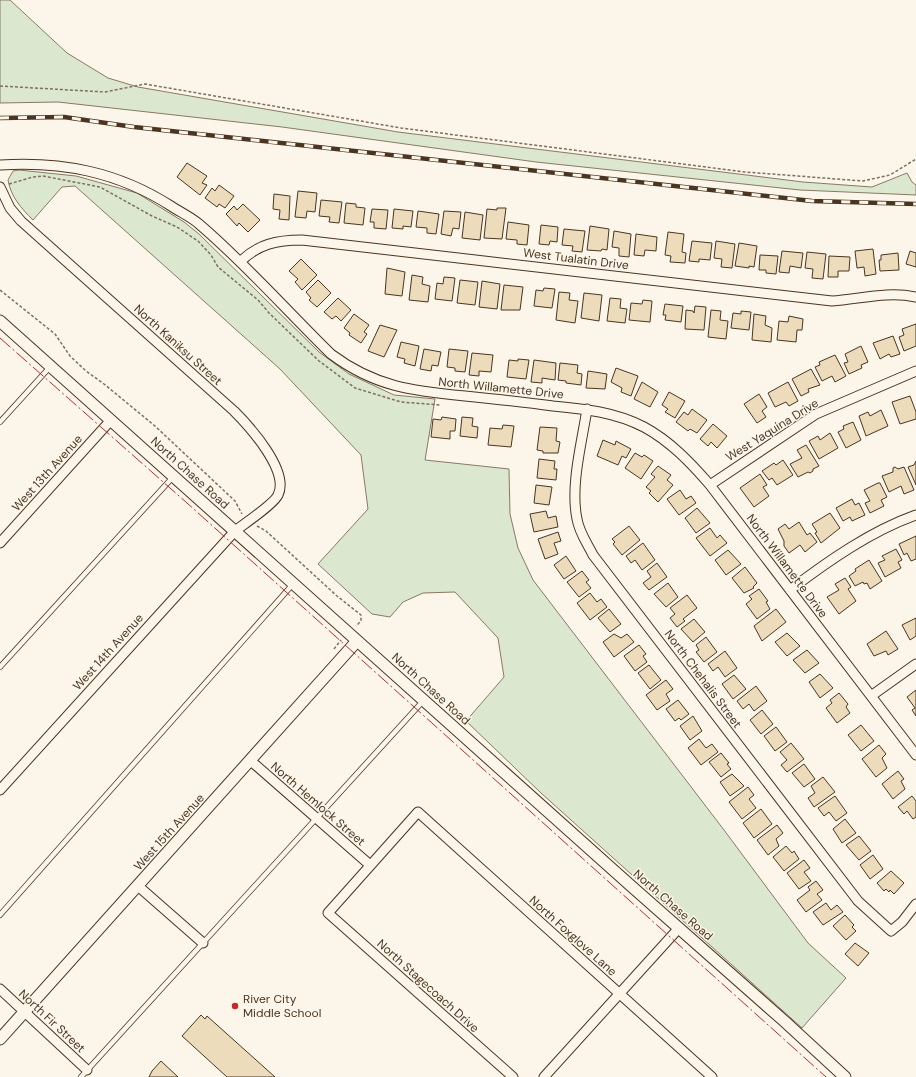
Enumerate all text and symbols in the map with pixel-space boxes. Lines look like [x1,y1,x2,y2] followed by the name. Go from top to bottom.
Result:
[522,245,630,273] street label: West Tualatin Drive
[130,301,226,389] street label: North Kaniksu Street
[438,373,565,403] street label: North Willamette Drive
[723,395,822,465] street label: West Yaquina Drive
[8,431,86,515] street label: West 13th Avenue
[147,433,233,513] street label: North Chase Road
[743,511,831,621] street label: North Willamette Drive
[69,610,147,694] street label: West 14th Avenue
[661,627,745,732] street label: North Chehalis Street
[388,649,474,729] street label: North Chase Road
[267,759,369,850] street label: North Hemlock Street
[130,790,208,874] street label: West 15th Avenue
[630,866,716,944] street label: North Chase Road
[526,892,620,980] street label: North Foxglove Lane
[374,936,483,1036] street label: North Stagecoach Drive
[15,986,89,1056] street label: North Fir Street
[243,991,321,1021] place label: River City Middle School
[230,1001,240,1011] marker: River City Middle School

